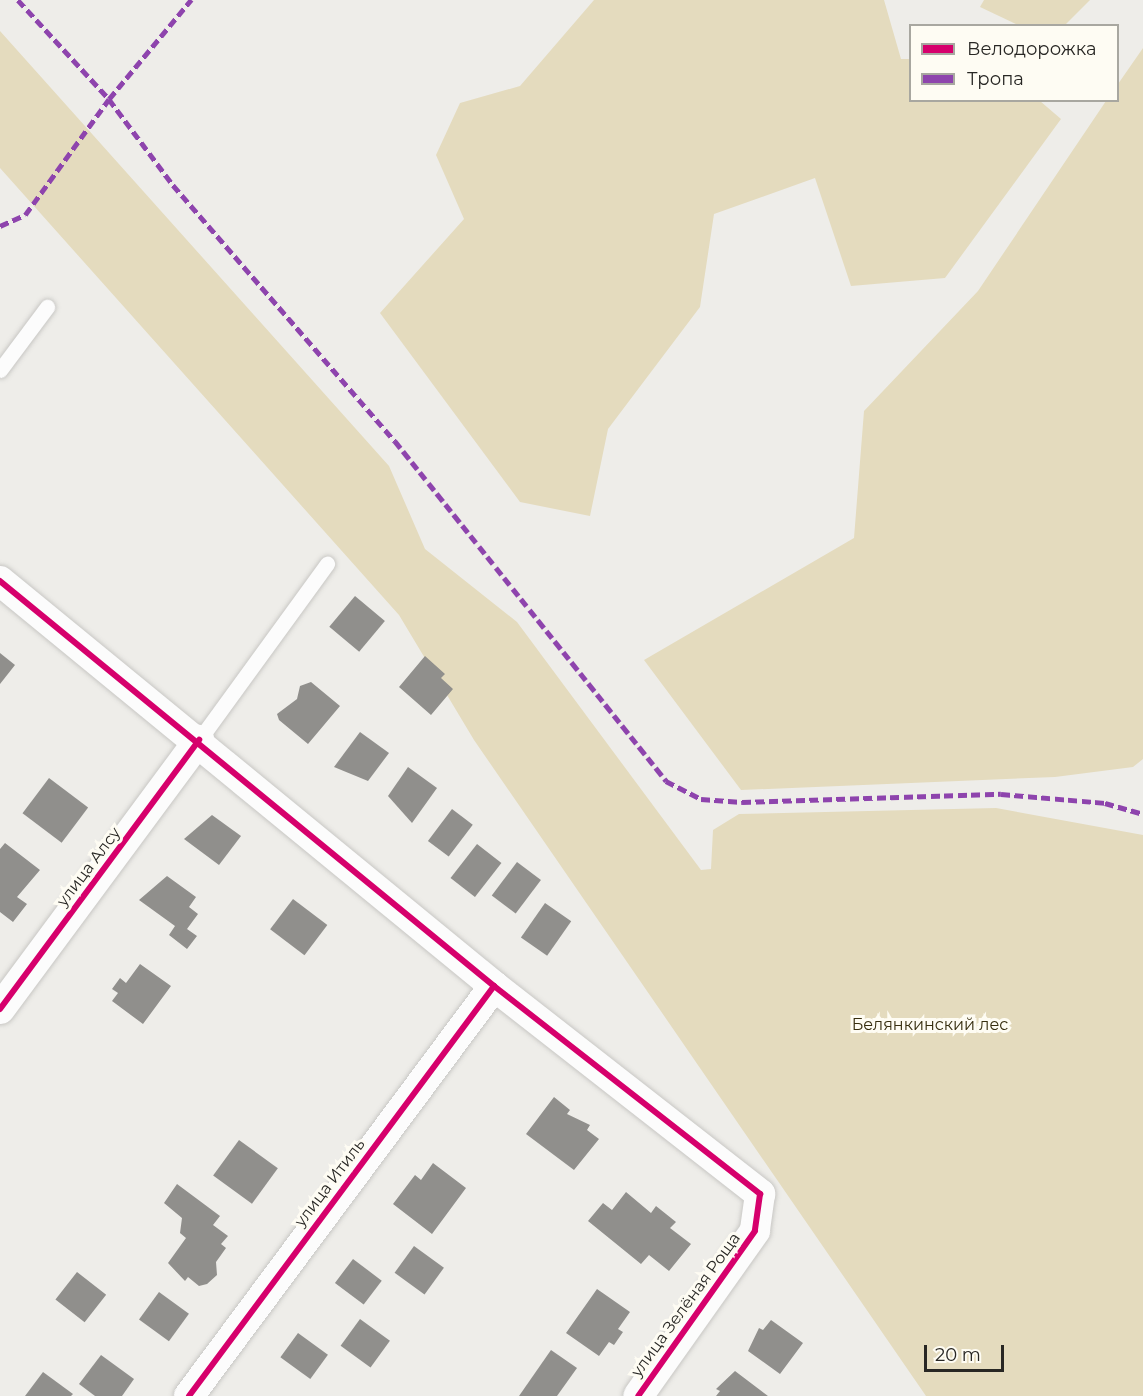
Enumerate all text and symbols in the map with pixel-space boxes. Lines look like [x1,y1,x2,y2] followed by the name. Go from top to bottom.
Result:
[909,24,1119,102] legend
[967,38,1096,60] text: Велодорожка
[967,68,1024,90] text: Тропа
[53,824,125,910] street label: улица Алсу
[852,1015,1008,1035] park label: Белянкинский лес
[291,1135,369,1231] street label: улица Итиль
[627,1229,745,1381] street label: улица Зелёная Роща
[927,1333,1006,1371] scale bar
[935,1344,981,1366] text: 20 m

